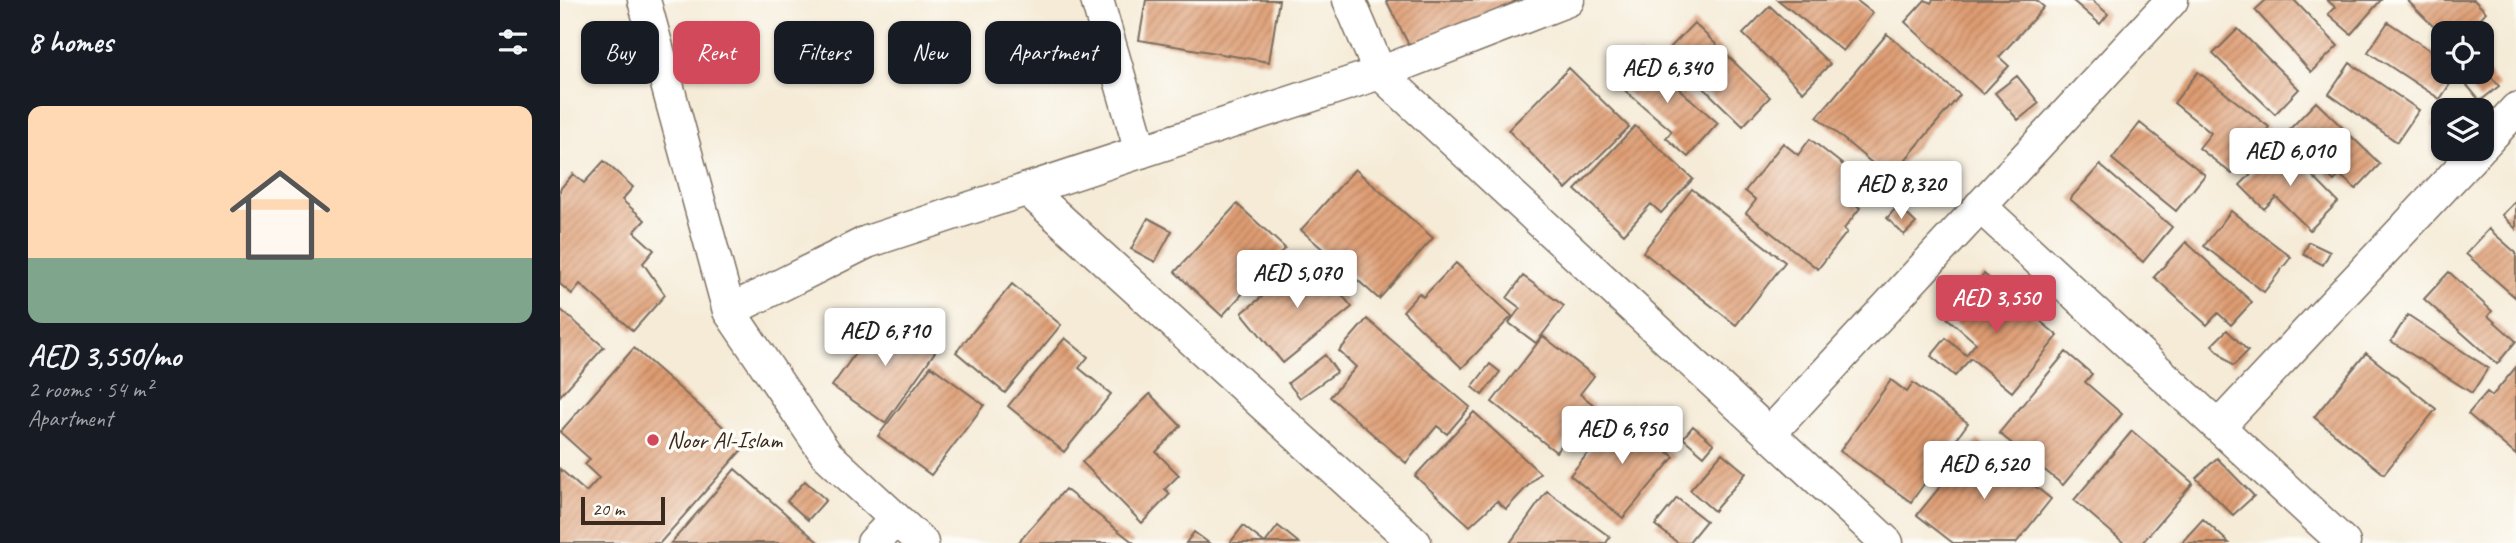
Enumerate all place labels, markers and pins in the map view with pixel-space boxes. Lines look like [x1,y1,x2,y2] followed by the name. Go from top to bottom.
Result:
[1587,46,1747,105] pin: AED 6,340
[2210,128,2370,188] pin: AED 6,010
[1821,162,1981,221] pin: AED 8,320
[1217,250,1377,310] pin: AED 5,070
[1916,276,2076,335] pin: AED 3,550
[805,308,965,368] pin: AED 6,710
[1542,406,1702,466] pin: AED 6,950
[667,425,783,455] place label: Noor Al-Islam
[645,432,661,448] marker: Noor Al-Islam
[1904,442,2064,501] pin: AED 6,520

